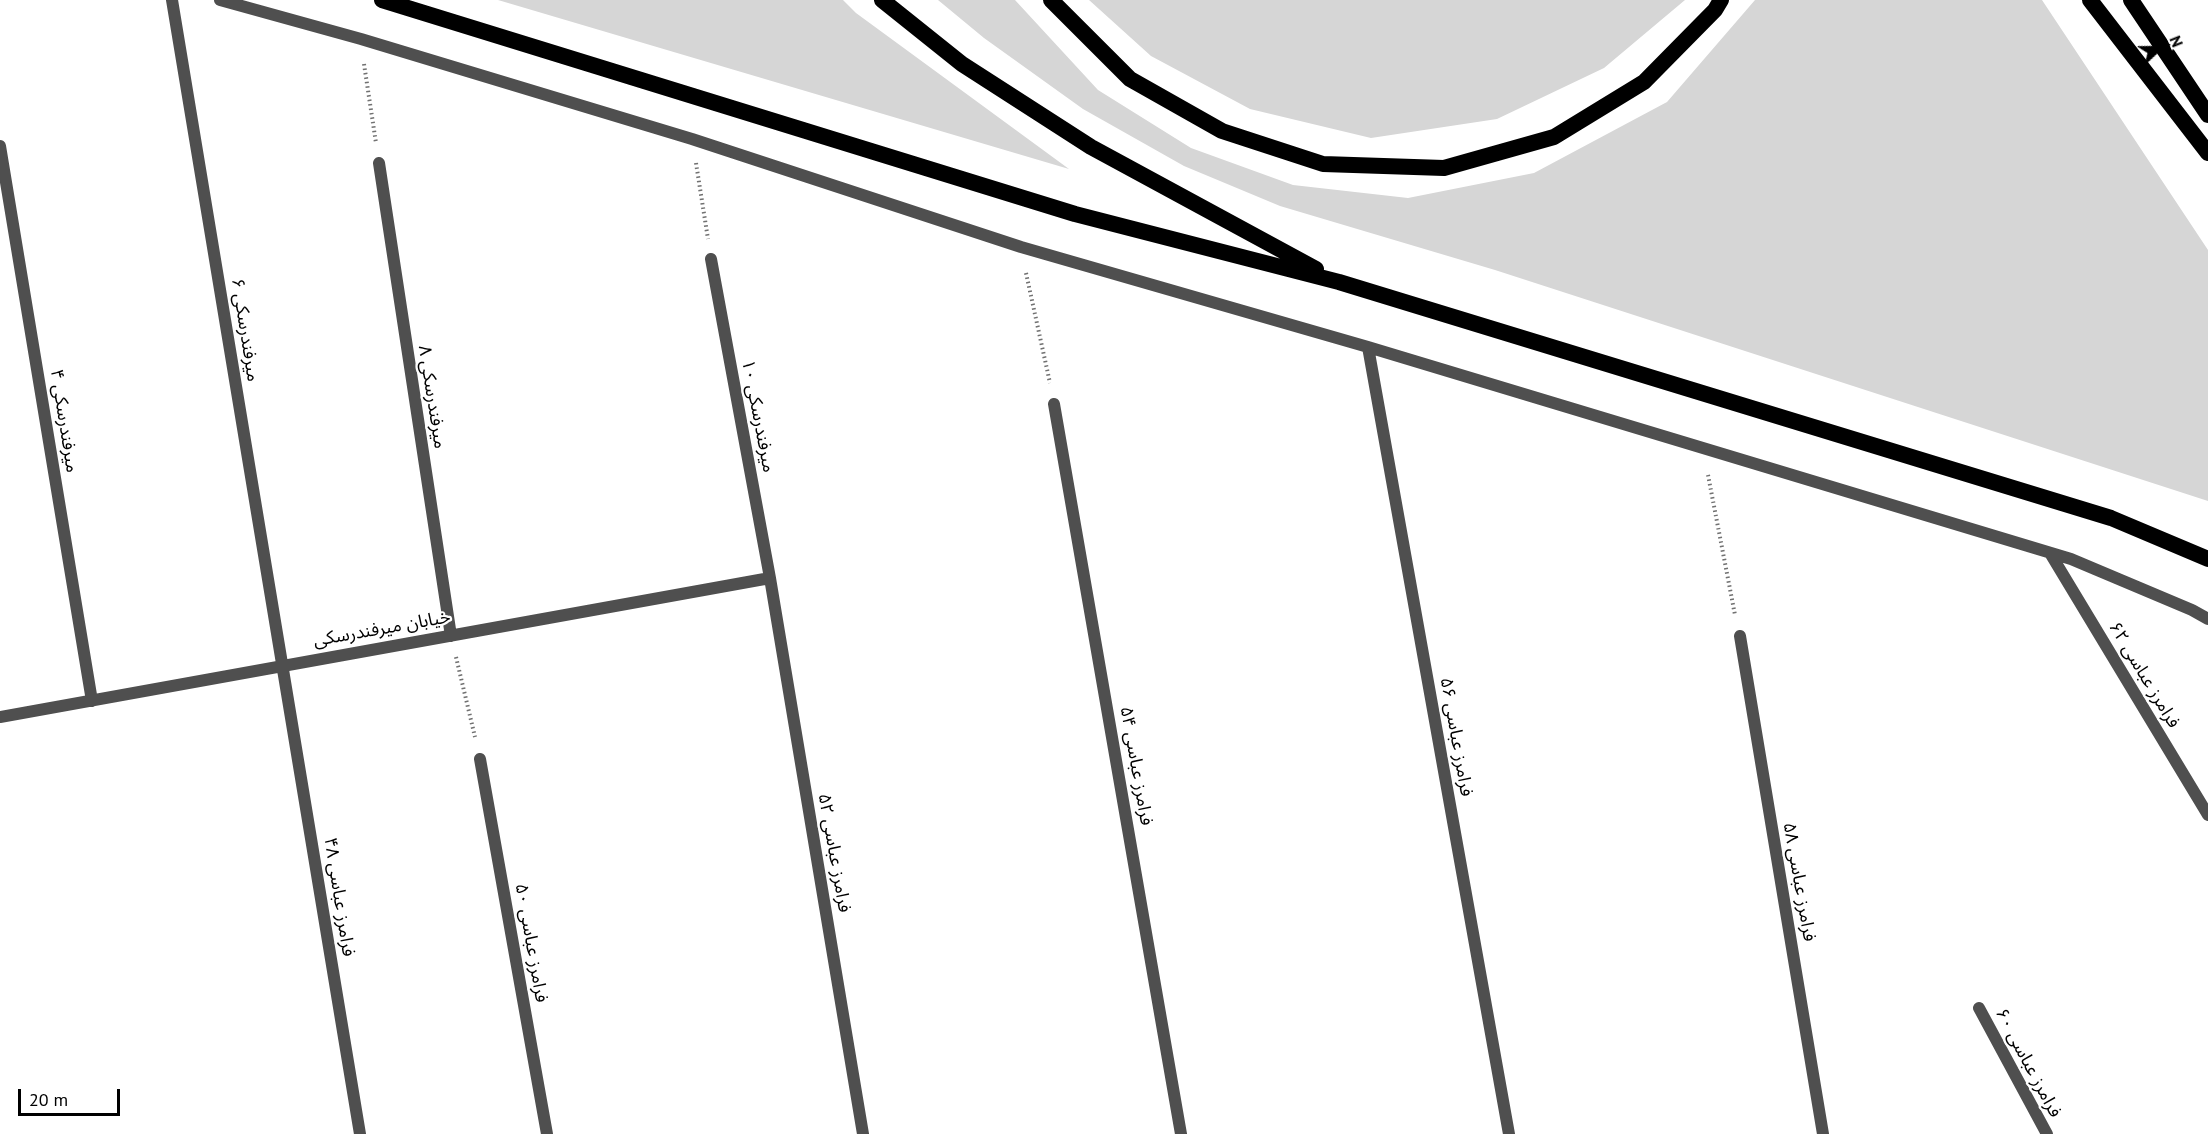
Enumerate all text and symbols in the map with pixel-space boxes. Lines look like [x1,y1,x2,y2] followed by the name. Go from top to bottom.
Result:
[2130,18,2190,78] north arrow
[2165,33,2188,50] text: N
[226,277,264,383] street label: میرفندرسکی ۶
[413,344,451,450] street label: میرفندرسکی ۸
[736,358,780,474] street label: میرفندرسکی ۱۰
[45,368,83,474] street label: میرفندرسکی ۴
[312,606,452,652] street label: خیابان میرفندرسکی
[2104,618,2184,732] street label: فرامرز عباسی ۶۲
[1435,676,1477,798] street label: فرامرز عباسی ۵۶
[1115,705,1157,827] street label: فرامرز عباسی ۵۴
[813,792,855,914] street label: فرامرز عباسی ۵۲
[1778,821,1820,943] street label: فرامرز عباسی ۵۸
[319,836,359,958] street label: فرامرز عباسی ۴۸
[510,882,552,1004] street label: فرامرز عباسی ۵۰
[1990,1005,2066,1121] street label: فرامرز عباسی ۶۰
[21,1077,123,1115] scale bar
[29,1088,68,1111] text: 20 m

